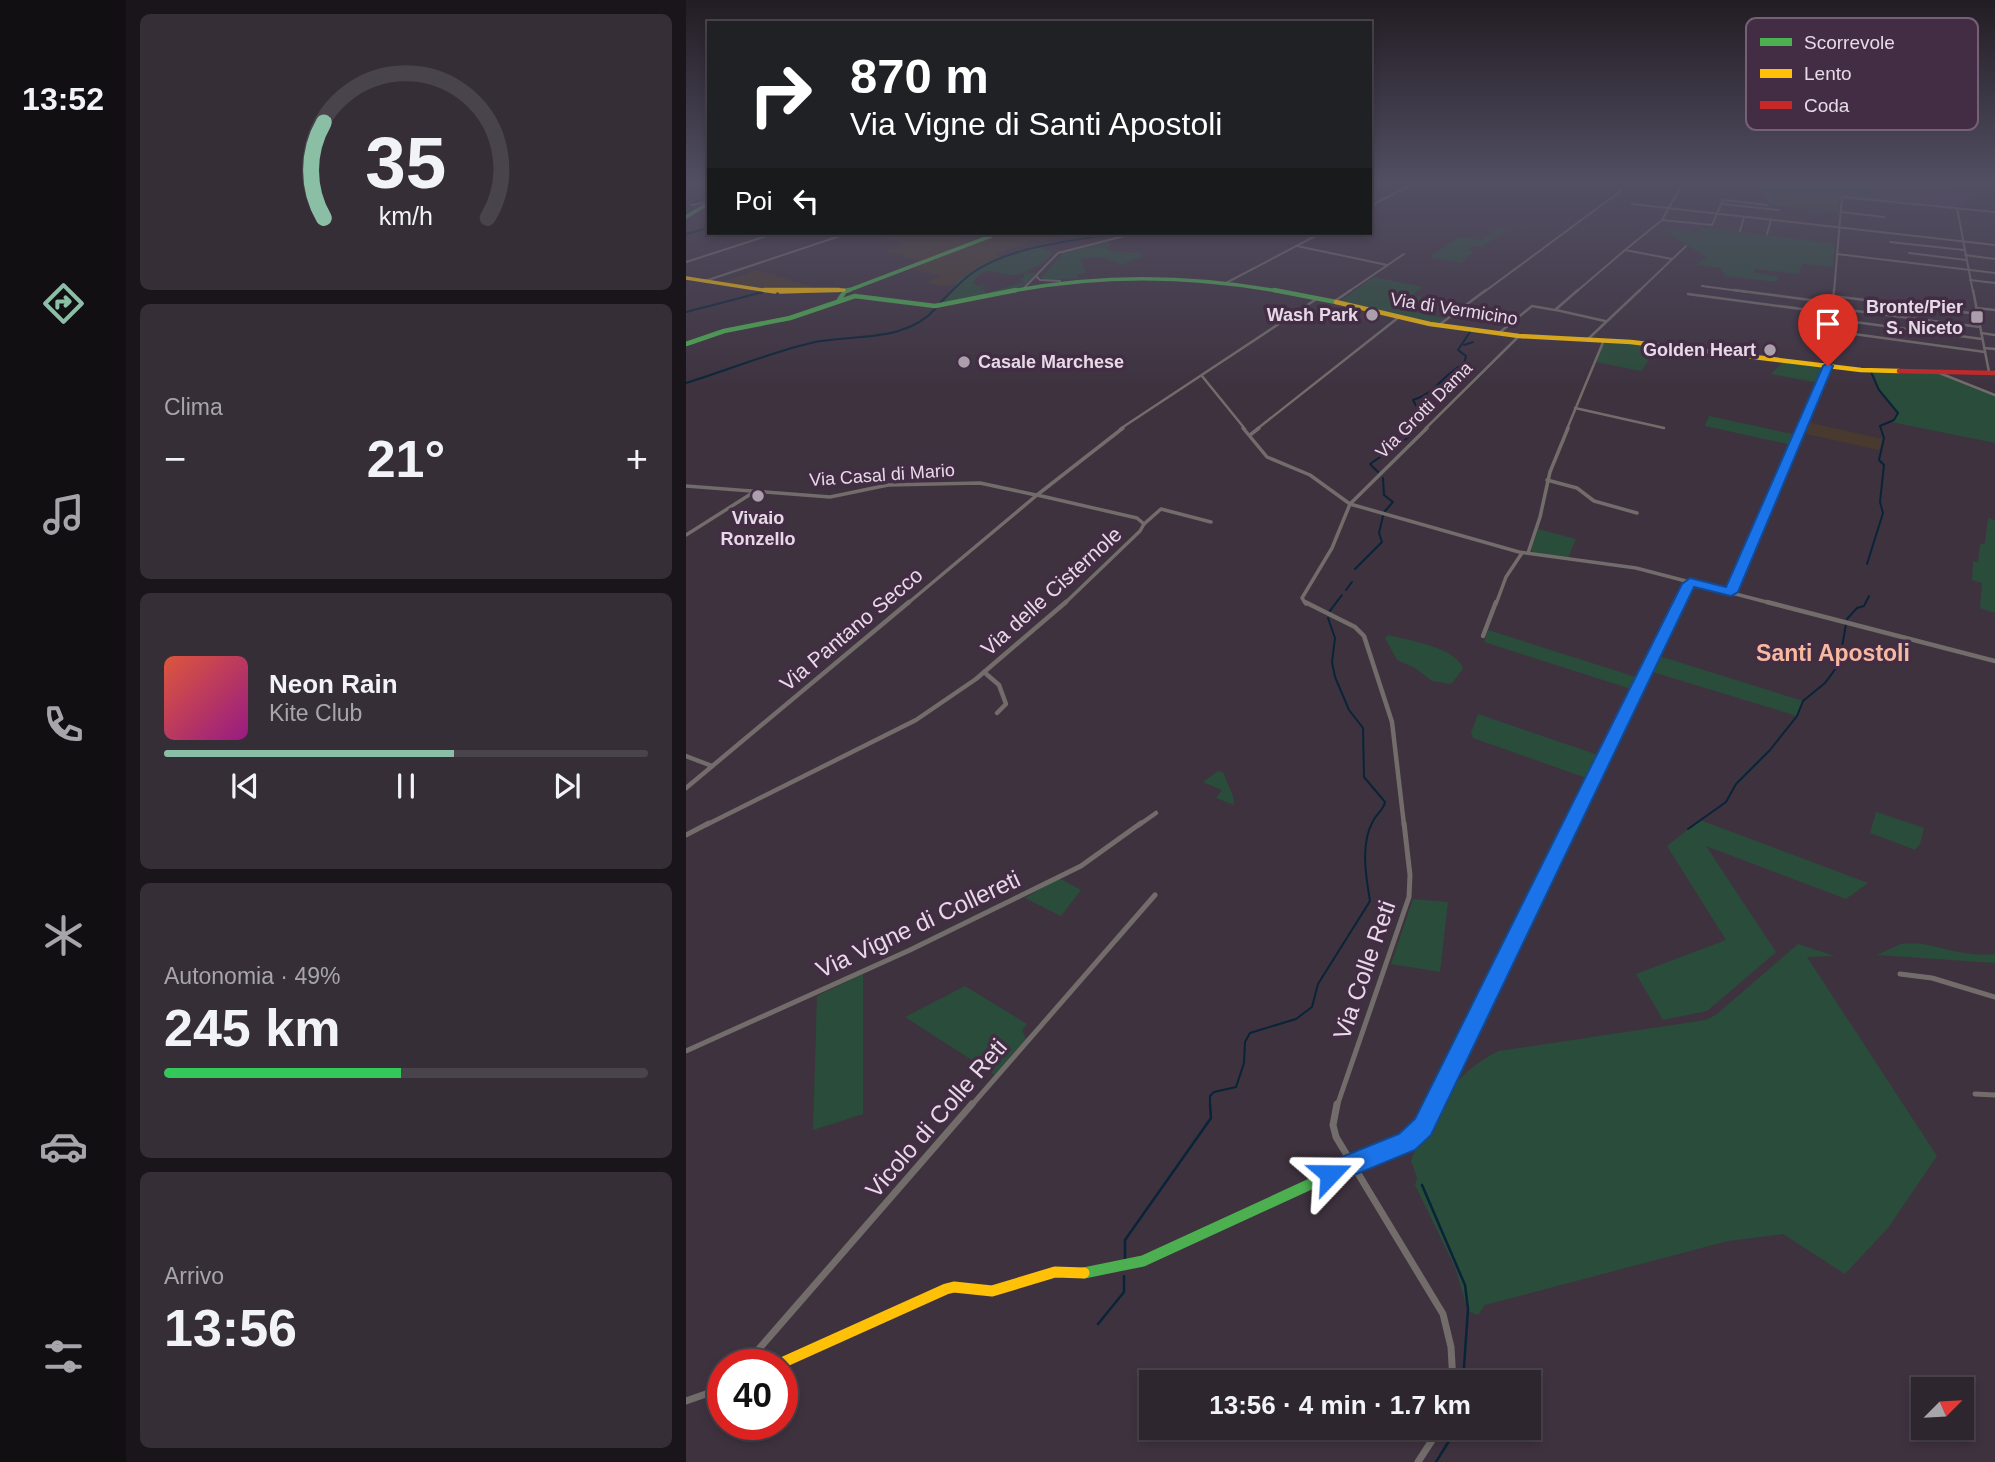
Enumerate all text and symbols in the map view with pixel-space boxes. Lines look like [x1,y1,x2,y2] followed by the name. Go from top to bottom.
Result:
[1746,18,1978,130] legend
[1804,32,1895,53] text: Scorrevole
[735,49,826,140] icon: right
[850,49,989,103] text: 870 m
[1804,63,1852,84] text: Lento
[22,81,104,117] text: 13:52
[1804,95,1850,116] text: Coda
[850,106,1222,142] text: Via Vigne di Santi Apostoli
[366,122,446,203] text: 35
[787,182,825,220] icon: left
[735,186,773,216] text: Poi
[379,202,433,230] text: km/h
[39,279,88,328] icon: directions
[1389,289,1519,329] street label: Via di Vermicino
[1798,294,1858,366] pin
[1866,297,1963,338] place label: Bronte/Pier S. Niceto
[1267,305,1359,325] place label: Wash Park
[1809,305,1847,343] icon: arrive
[1364,307,1380,323] marker: Wash Park
[1969,309,1985,325] marker: Bronte/Pier S. Niceto
[1643,340,1756,360] place label: Golden Heart
[1762,342,1778,358] marker: Golden Heart
[978,352,1124,372] place label: Casale Marchese
[956,354,972,370] marker: Casale Marchese
[1372,357,1477,462] street label: Via Grotti Dama
[164,394,223,420] text: Clima
[367,430,445,488] text: 21°
[164,438,186,480] text: −
[626,438,648,480] text: +
[809,460,955,490] street label: Via Casal di Mario
[750,488,766,504] marker: Vivaio Ronzello
[39,490,88,539] icon: music
[721,508,796,549] place label: Vivaio Ronzello
[976,522,1126,660] street label: Via delle Cisternole
[775,563,927,695] street label: Via Pantano Secco
[1756,640,1910,666] district label: Santi Apostoli
[269,669,398,699] text: Neon Rain
[39,700,88,749] icon: phone
[269,700,362,726] text: Kite Club
[226,767,264,805] icon: previous
[387,767,425,805] icon: pause
[548,767,586,805] icon: next
[812,865,1024,983] street label: Via Vigne di Collereti
[1328,897,1400,1043] street label: Via Colle Reti
[39,911,88,960] icon: climate
[164,963,340,989] text: Autonomia · 49%
[164,999,340,1057] text: 245 km
[860,1033,1012,1203] street label: Vicolo di Colle Reti
[39,1122,88,1171] icon: car
[1293,1137,1367,1211] position arrow
[164,1263,224,1289] text: Arrivo
[164,1299,297,1357] text: 13:56
[39,1332,88,1381] icon: filters
[707,1349,798,1440] speed limit sign: 40
[1911,1377,1974,1440] north arrow
[1911,1377,1974,1440] map controls
[1209,1390,1471,1420] text: 13:56 · 4 min · 1.7 km

